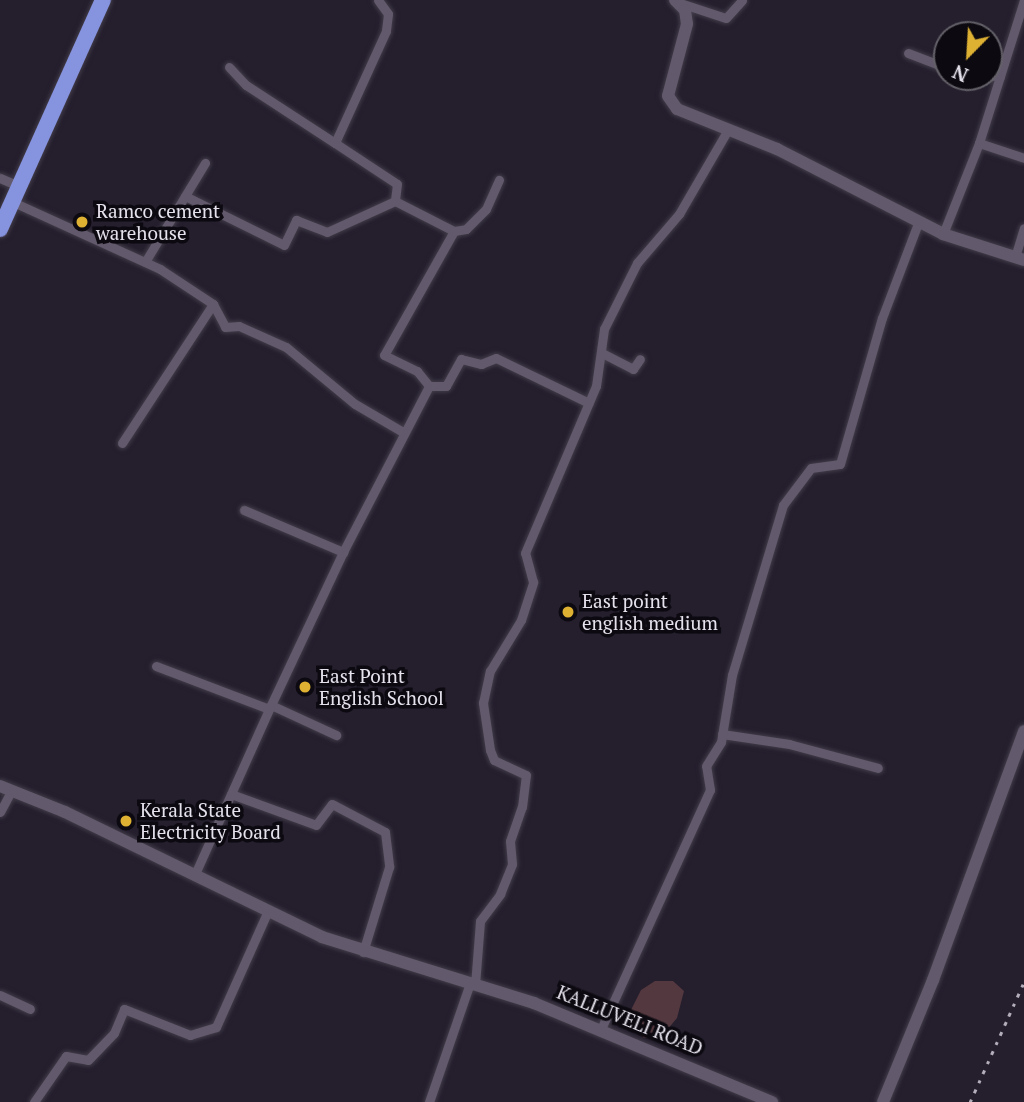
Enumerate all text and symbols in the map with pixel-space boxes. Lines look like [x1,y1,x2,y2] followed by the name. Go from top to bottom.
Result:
[933,21,1003,91] north arrow
[948,59,972,88] text: N
[96,200,220,244] place label: Ramco cement warehouse
[74,214,90,230] marker: Ramco cement warehouse
[582,590,718,634] place label: East point english medium
[560,604,576,620] marker: East point english medium
[319,665,444,709] place label: East Point English School
[297,679,313,695] marker: East Point English School
[140,799,281,843] place label: Kerala State Electricity Board
[118,813,134,829] marker: Kerala State Electricity Board
[554,980,706,1060] street label: KALLUVELI ROAD

